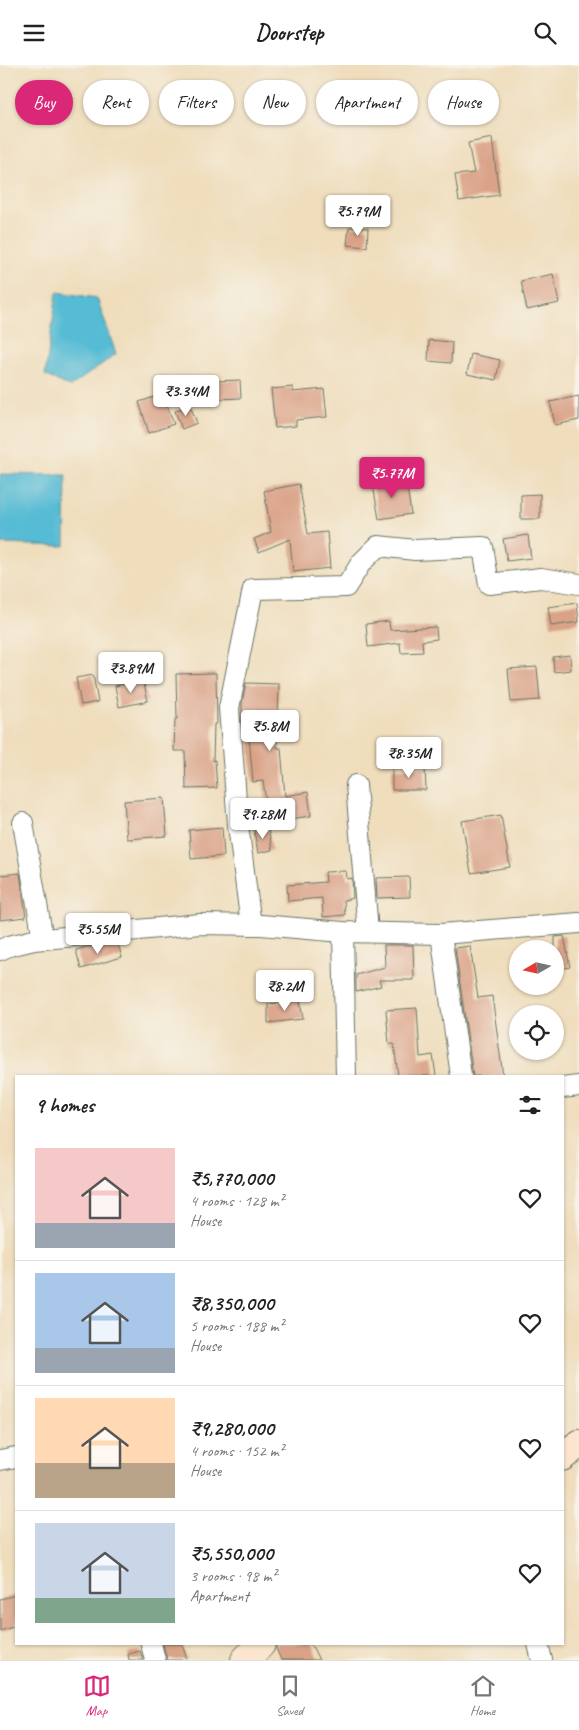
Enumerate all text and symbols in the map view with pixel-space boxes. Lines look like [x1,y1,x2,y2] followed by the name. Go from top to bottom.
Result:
[20,19,48,47] icon: menu
[256,19,323,47] text: Doorstep
[531,19,559,47] icon: search
[15,80,73,125] chip: Buy
[83,80,149,125] chip: Rent
[159,80,234,125] chip: Filters
[244,80,306,125] chip: New
[316,80,418,125] chip: Apartment
[428,80,499,125] chip: House
[317,195,399,237] pin: ₹5.79M
[336,201,380,221] text: ₹5.79M
[145,375,227,417] pin: ₹3.34M
[164,381,208,401] text: ₹3.34M
[351,457,433,499] pin: ₹5.77M
[370,463,414,483] text: ₹5.77M
[90,651,172,694] pin: ₹3.89M
[109,658,153,678] text: ₹3.89M
[235,709,305,752] pin: ₹5.8M
[252,716,288,736] text: ₹5.8M
[368,737,450,779] pin: ₹8.35M
[387,743,431,763] text: ₹8.35M
[222,797,304,840] pin: ₹9.28M
[241,804,285,824] text: ₹9.28M
[57,913,139,955] pin: ₹5.55M
[77,919,119,939] text: ₹5.55M
[509,940,564,995] north arrow
[509,940,564,1060] map controls
[250,969,320,1012] pin: ₹8.2M
[267,976,303,996] text: ₹8.2M
[509,1005,564,1060] button: locate
[516,1091,544,1119] icon: filters
[35,1092,94,1118] text: 9 homes
[190,1165,273,1191] text: ₹5,770,000
[75,1168,135,1228] icon: home
[516,1184,544,1212] icon: heart
[190,1191,284,1211] text: 4 rooms · 128 m²
[190,1211,221,1231] text: House
[190,1290,274,1316] text: ₹8,350,000
[75,1293,135,1353] icon: home
[516,1309,544,1337] icon: heart
[190,1316,284,1336] text: 5 rooms · 188 m²
[190,1336,221,1356] text: House
[190,1415,274,1441] text: ₹9,280,000
[75,1418,135,1478] icon: home
[516,1434,544,1462] icon: heart
[190,1441,284,1461] text: 4 rooms · 152 m²
[190,1461,221,1481] text: House
[190,1540,273,1566] text: ₹5,550,000
[75,1543,135,1603] icon: home
[516,1559,544,1587] icon: heart
[190,1566,276,1586] text: 3 rooms · 98 m²
[190,1586,249,1606] text: Apartment
[83,1672,111,1719] tab: Map
[276,1672,304,1719] tab: Saved
[469,1672,497,1719] tab: Home

